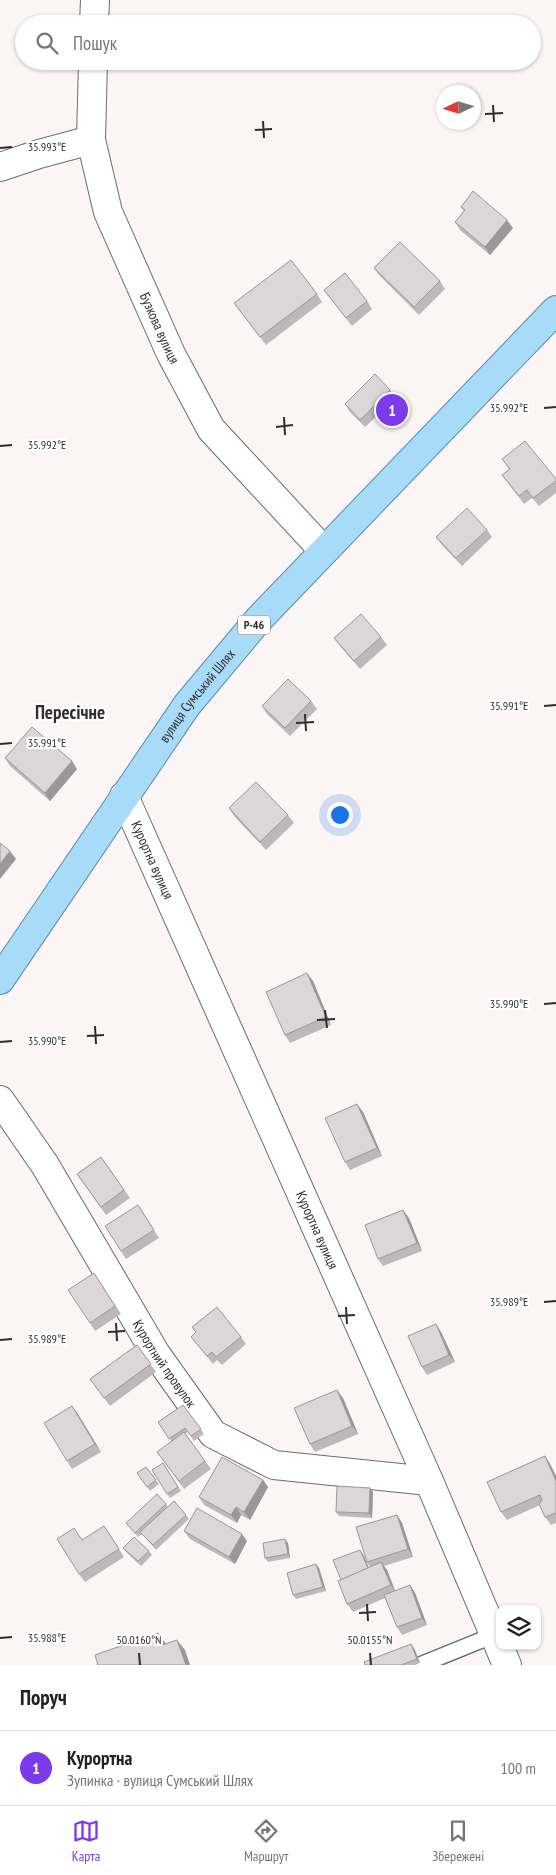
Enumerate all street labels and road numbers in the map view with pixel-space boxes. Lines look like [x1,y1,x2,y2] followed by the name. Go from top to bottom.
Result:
[136,290,184,367] street label: Бузкова вулиця
[238,616,270,634] road number: Р-46
[155,645,239,746] street label: вулиця Сумський Шлях
[127,818,178,902] street label: Курортна вулиця
[292,1188,342,1272] street label: Курортна вулиця
[129,1316,201,1412] street label: Курортний провулок

